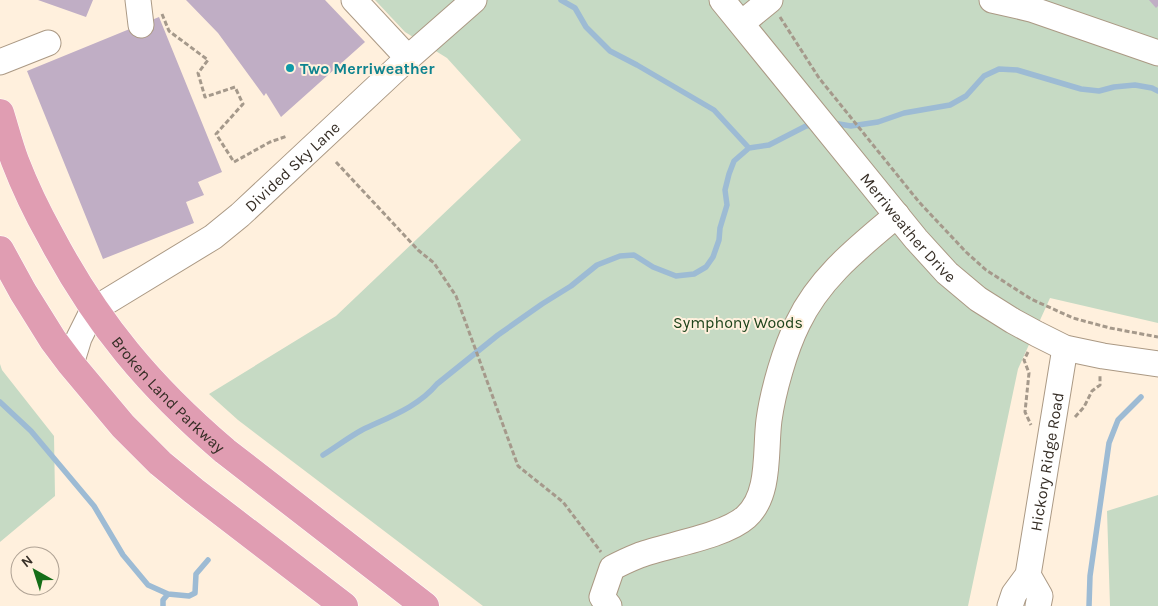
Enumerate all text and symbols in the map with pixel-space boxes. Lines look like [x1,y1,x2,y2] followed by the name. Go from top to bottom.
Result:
[300,59,435,78] place label: Two Merriweather
[284,62,296,74] marker: Two Merriweather
[241,118,344,216] street label: Divided Sky Lane
[856,169,960,286] street label: Merriweather Drive
[673,313,803,332] park label: Symphony Woods
[108,333,229,457] street label: Broken Land Parkway
[1026,391,1068,533] street label: Hickory Ridge Road
[10,546,60,596] north arrow
[18,552,36,571] text: N

